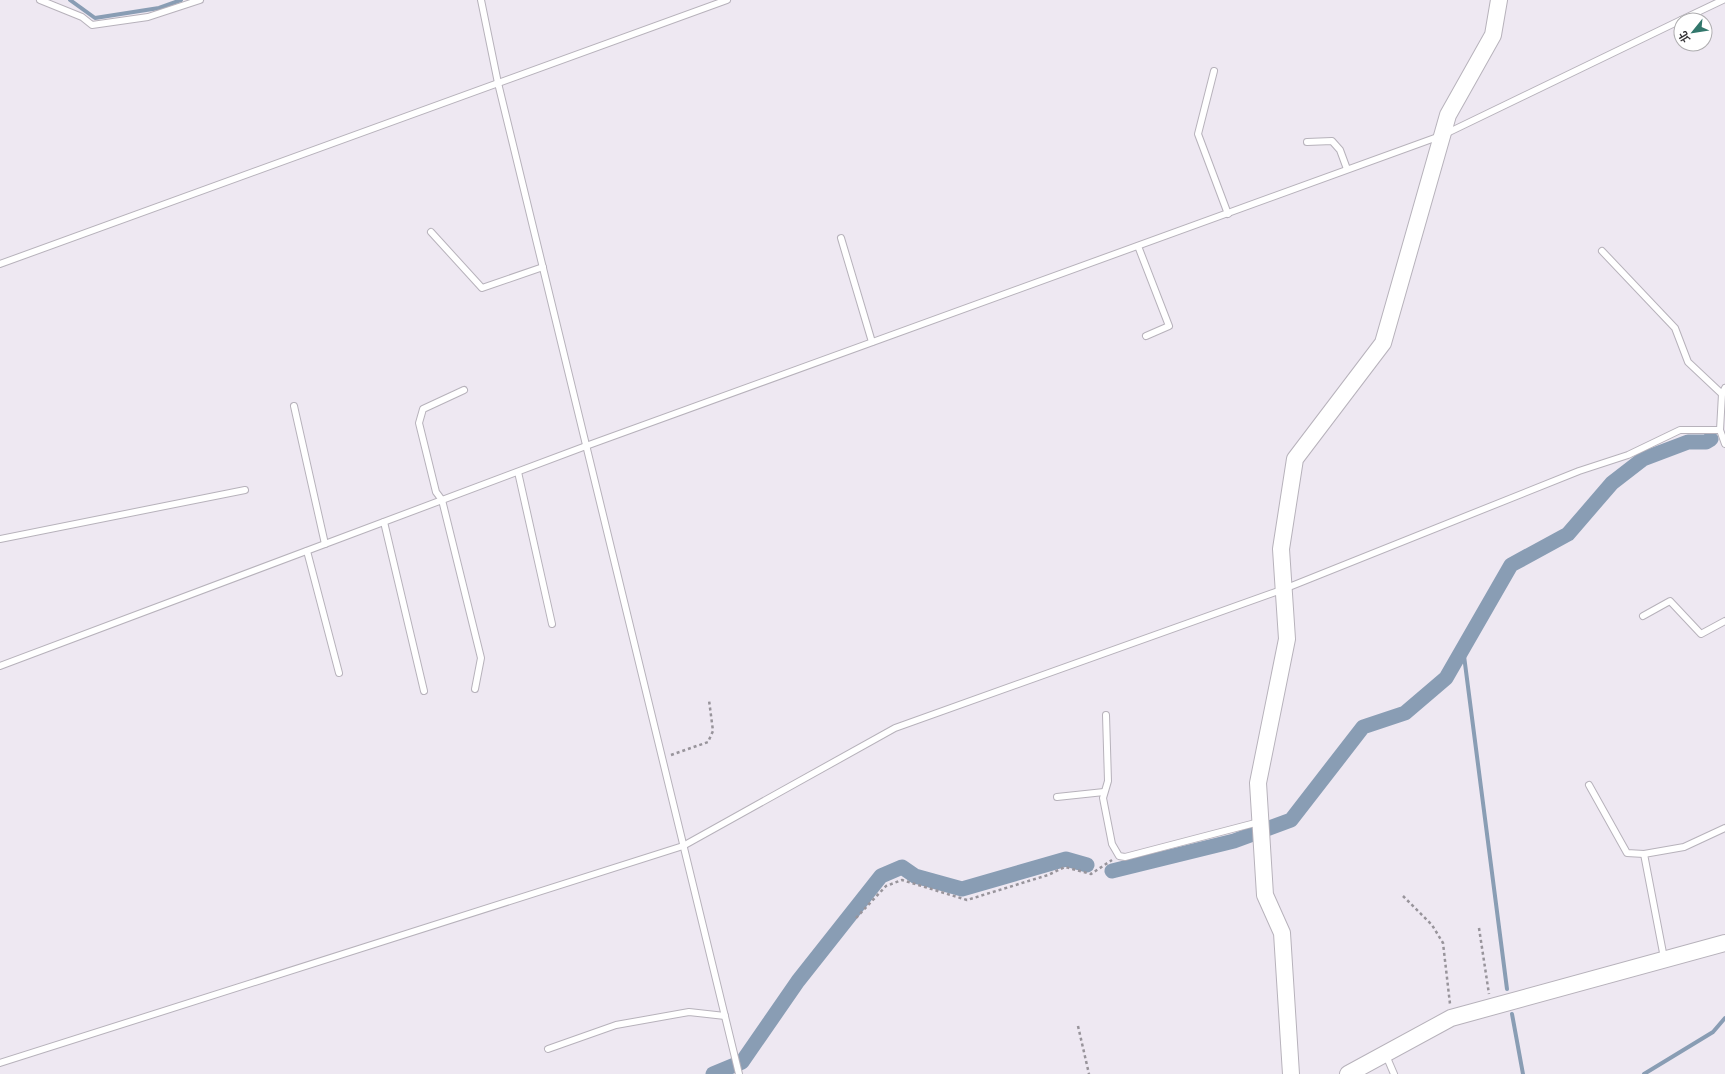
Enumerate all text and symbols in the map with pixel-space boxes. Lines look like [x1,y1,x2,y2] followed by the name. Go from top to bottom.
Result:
[1673,12,1713,52] north arrow
[1676,29,1692,45] text: 北

